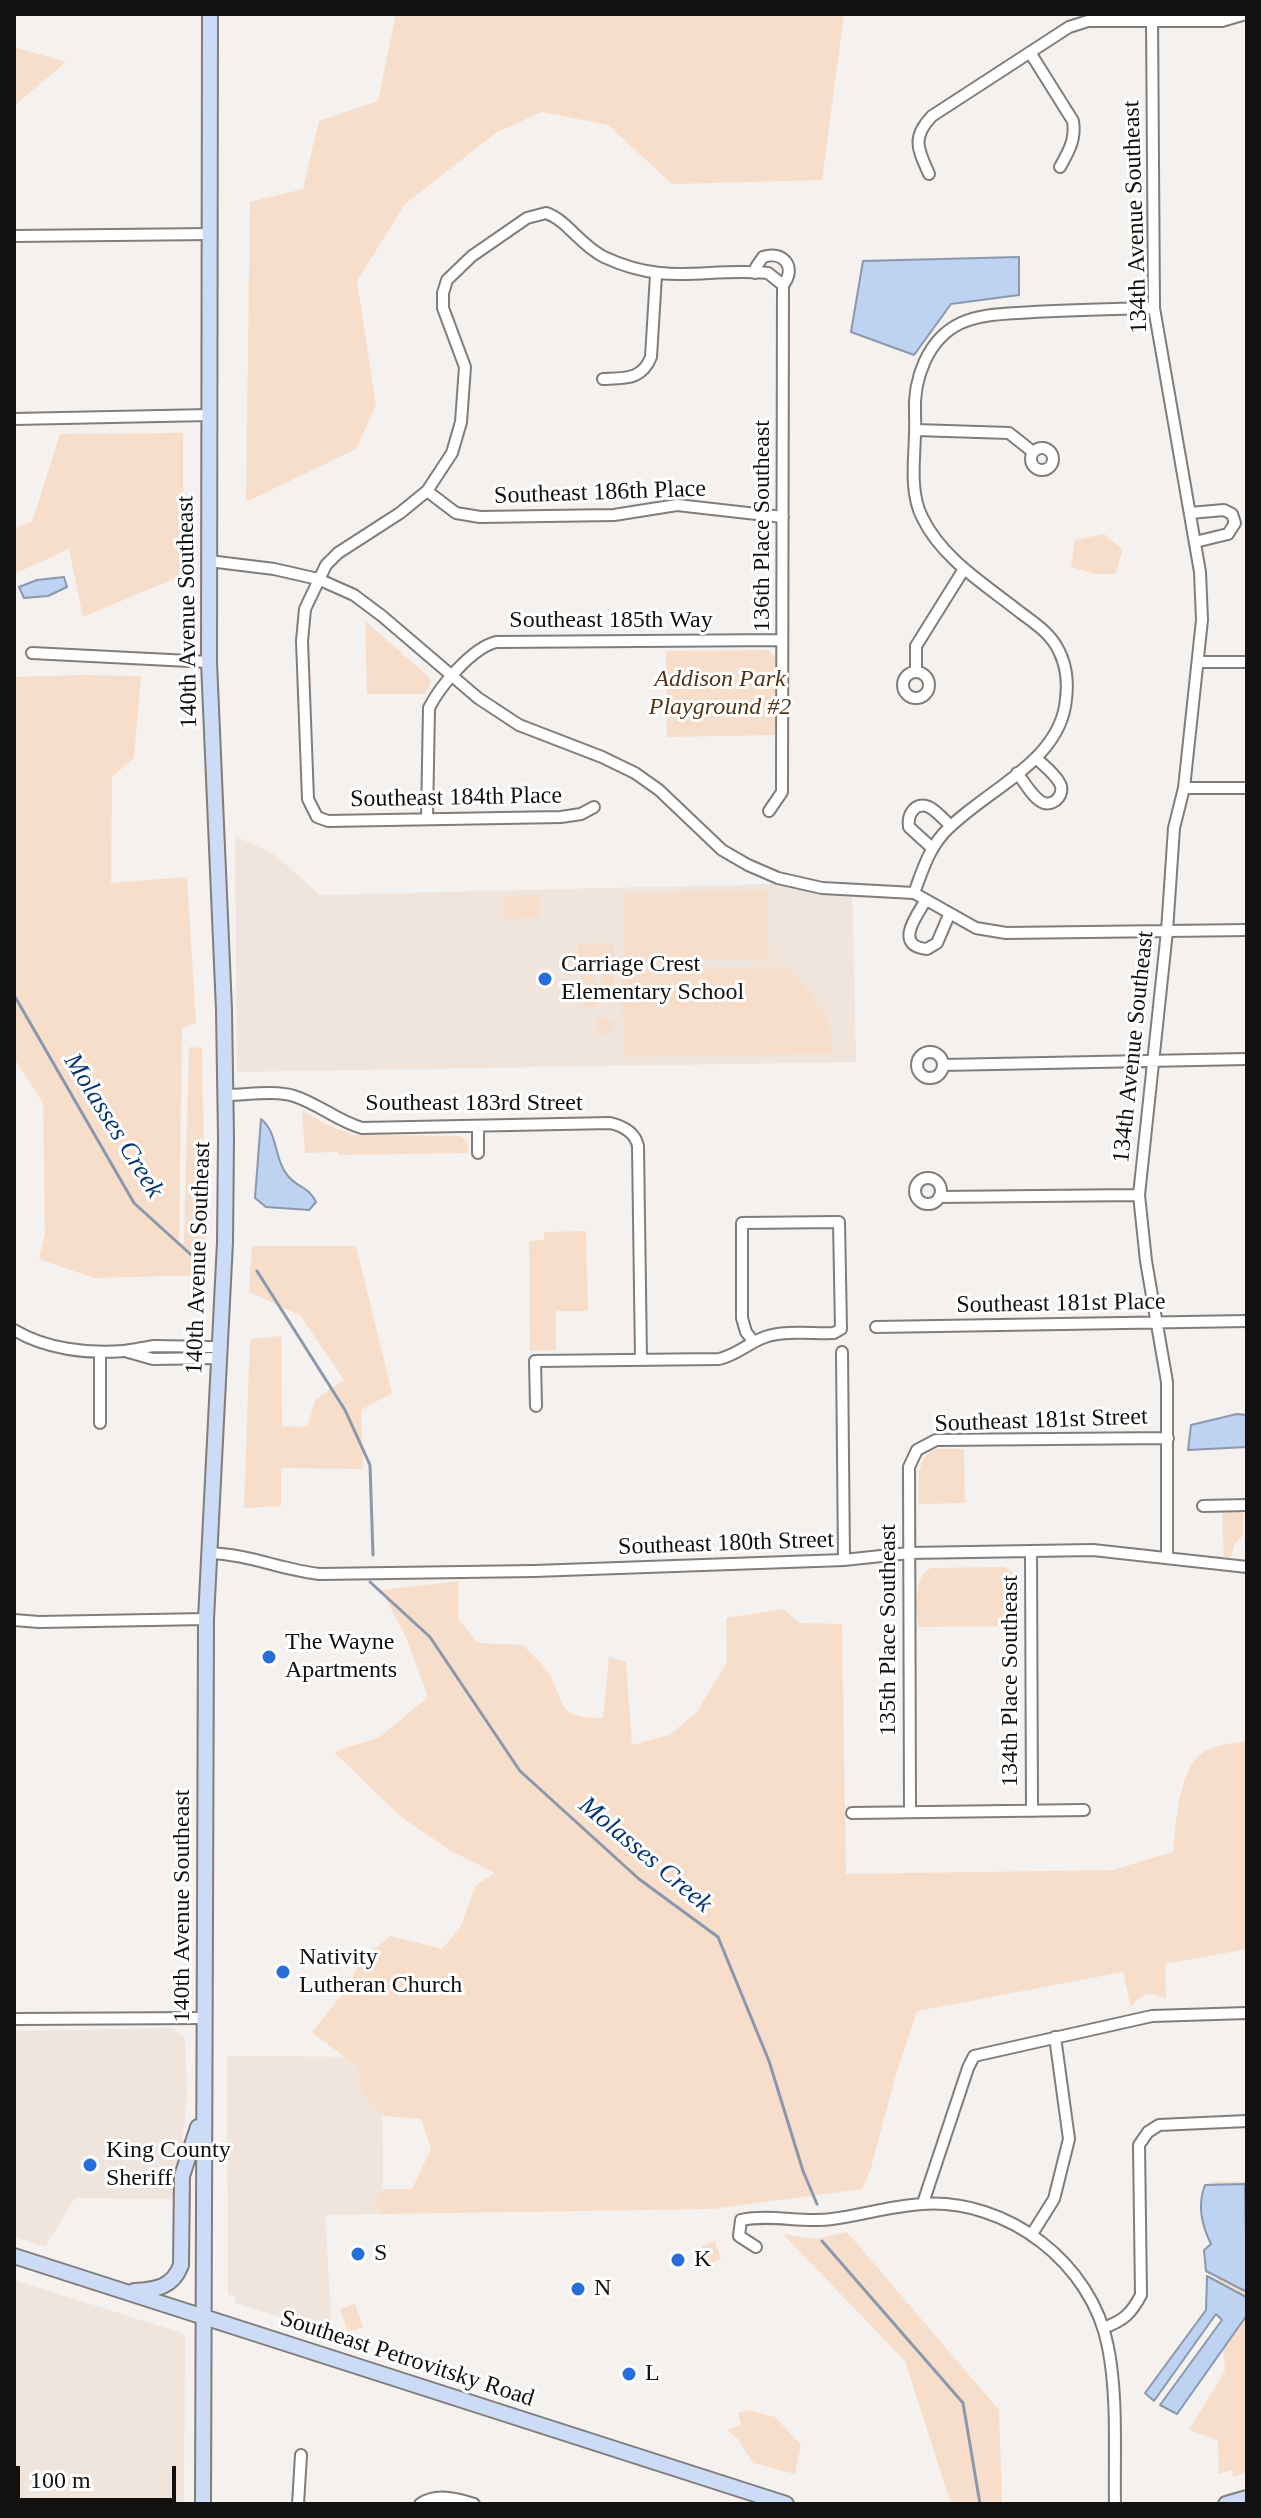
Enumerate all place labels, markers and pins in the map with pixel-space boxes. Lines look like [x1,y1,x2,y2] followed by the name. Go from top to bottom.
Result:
[561,951,744,1007] place label: Carriage Crest Elementary School
[536,970,554,988] marker: Carriage Crest Elementary School
[285,1629,397,1685] place label: The Wayne Apartments
[260,1648,278,1666] marker: The Wayne Apartments
[299,1944,462,2000] place label: Nativity Lutheran Church
[274,1963,292,1981] marker: Nativity Lutheran Church
[106,2137,231,2193] place label: King County Sheriff
[81,2156,99,2174] marker: King County Sheriff
[374,2240,387,2268] place label: S
[349,2245,367,2263] marker: S
[694,2246,711,2274] place label: K
[669,2251,687,2269] marker: K
[594,2275,611,2303] place label: N
[569,2280,587,2298] marker: N
[645,2360,660,2388] place label: L
[620,2365,638,2383] marker: L

